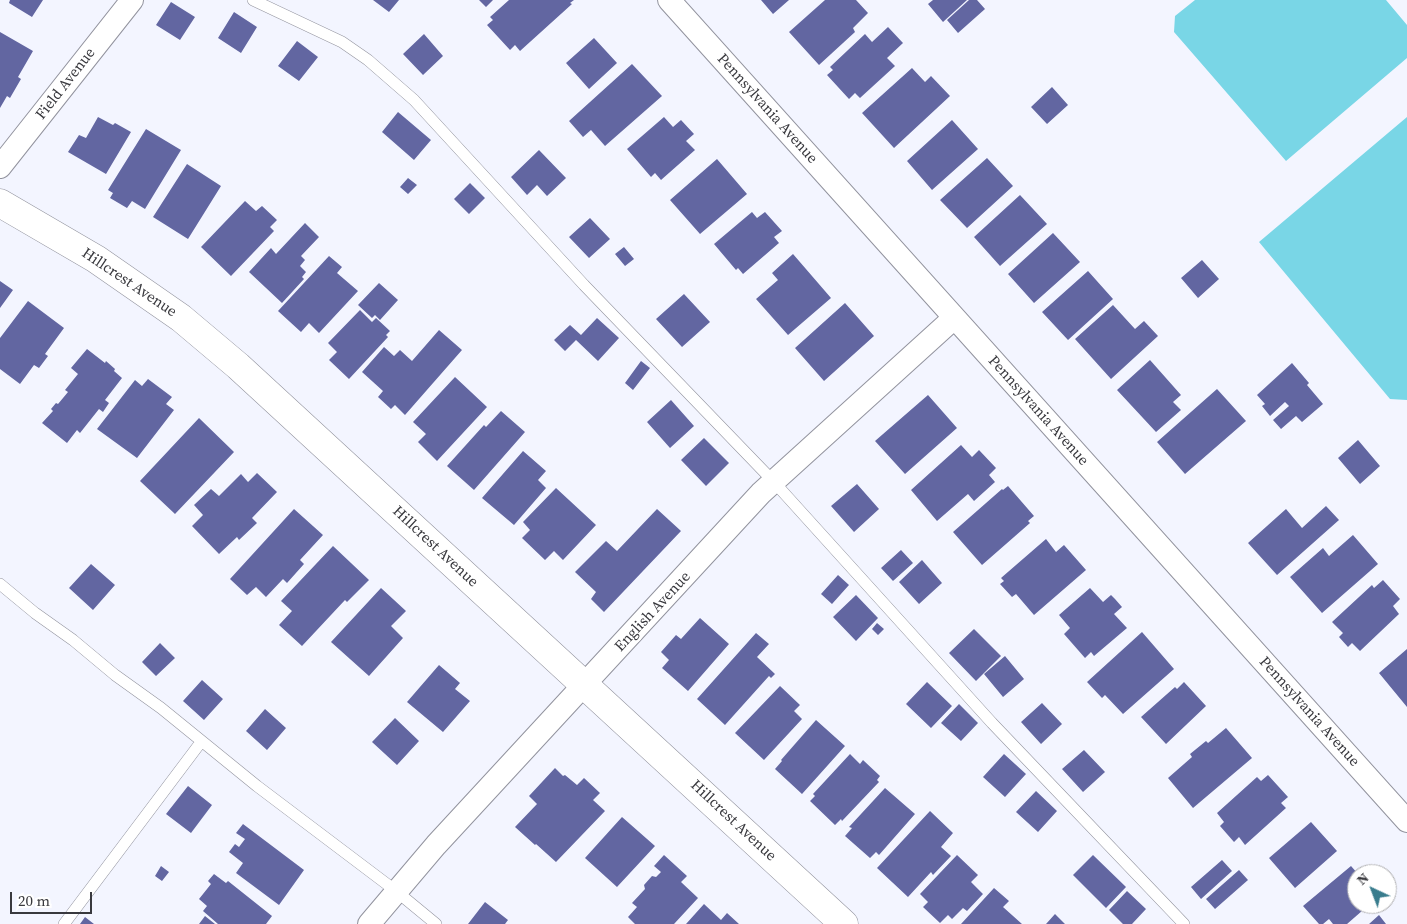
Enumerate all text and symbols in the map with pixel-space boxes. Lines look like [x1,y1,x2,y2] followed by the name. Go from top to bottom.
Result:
[32,44,100,124] street label: Field Avenue
[713,50,821,168] street label: Pennsylvania Avenue
[78,245,180,321] street label: Hillcrest Avenue
[984,352,1092,470] street label: Pennsylvania Avenue
[388,503,482,591] street label: Hillcrest Avenue
[611,568,695,656] street label: English Avenue
[1255,653,1363,771] street label: Pennsylvania Avenue
[686,777,780,865] street label: Hillcrest Avenue
[1347,864,1397,914] north arrow
[1352,868,1373,890] text: N
[12,882,95,914] scale bar
[18,890,50,911] text: 20 m

